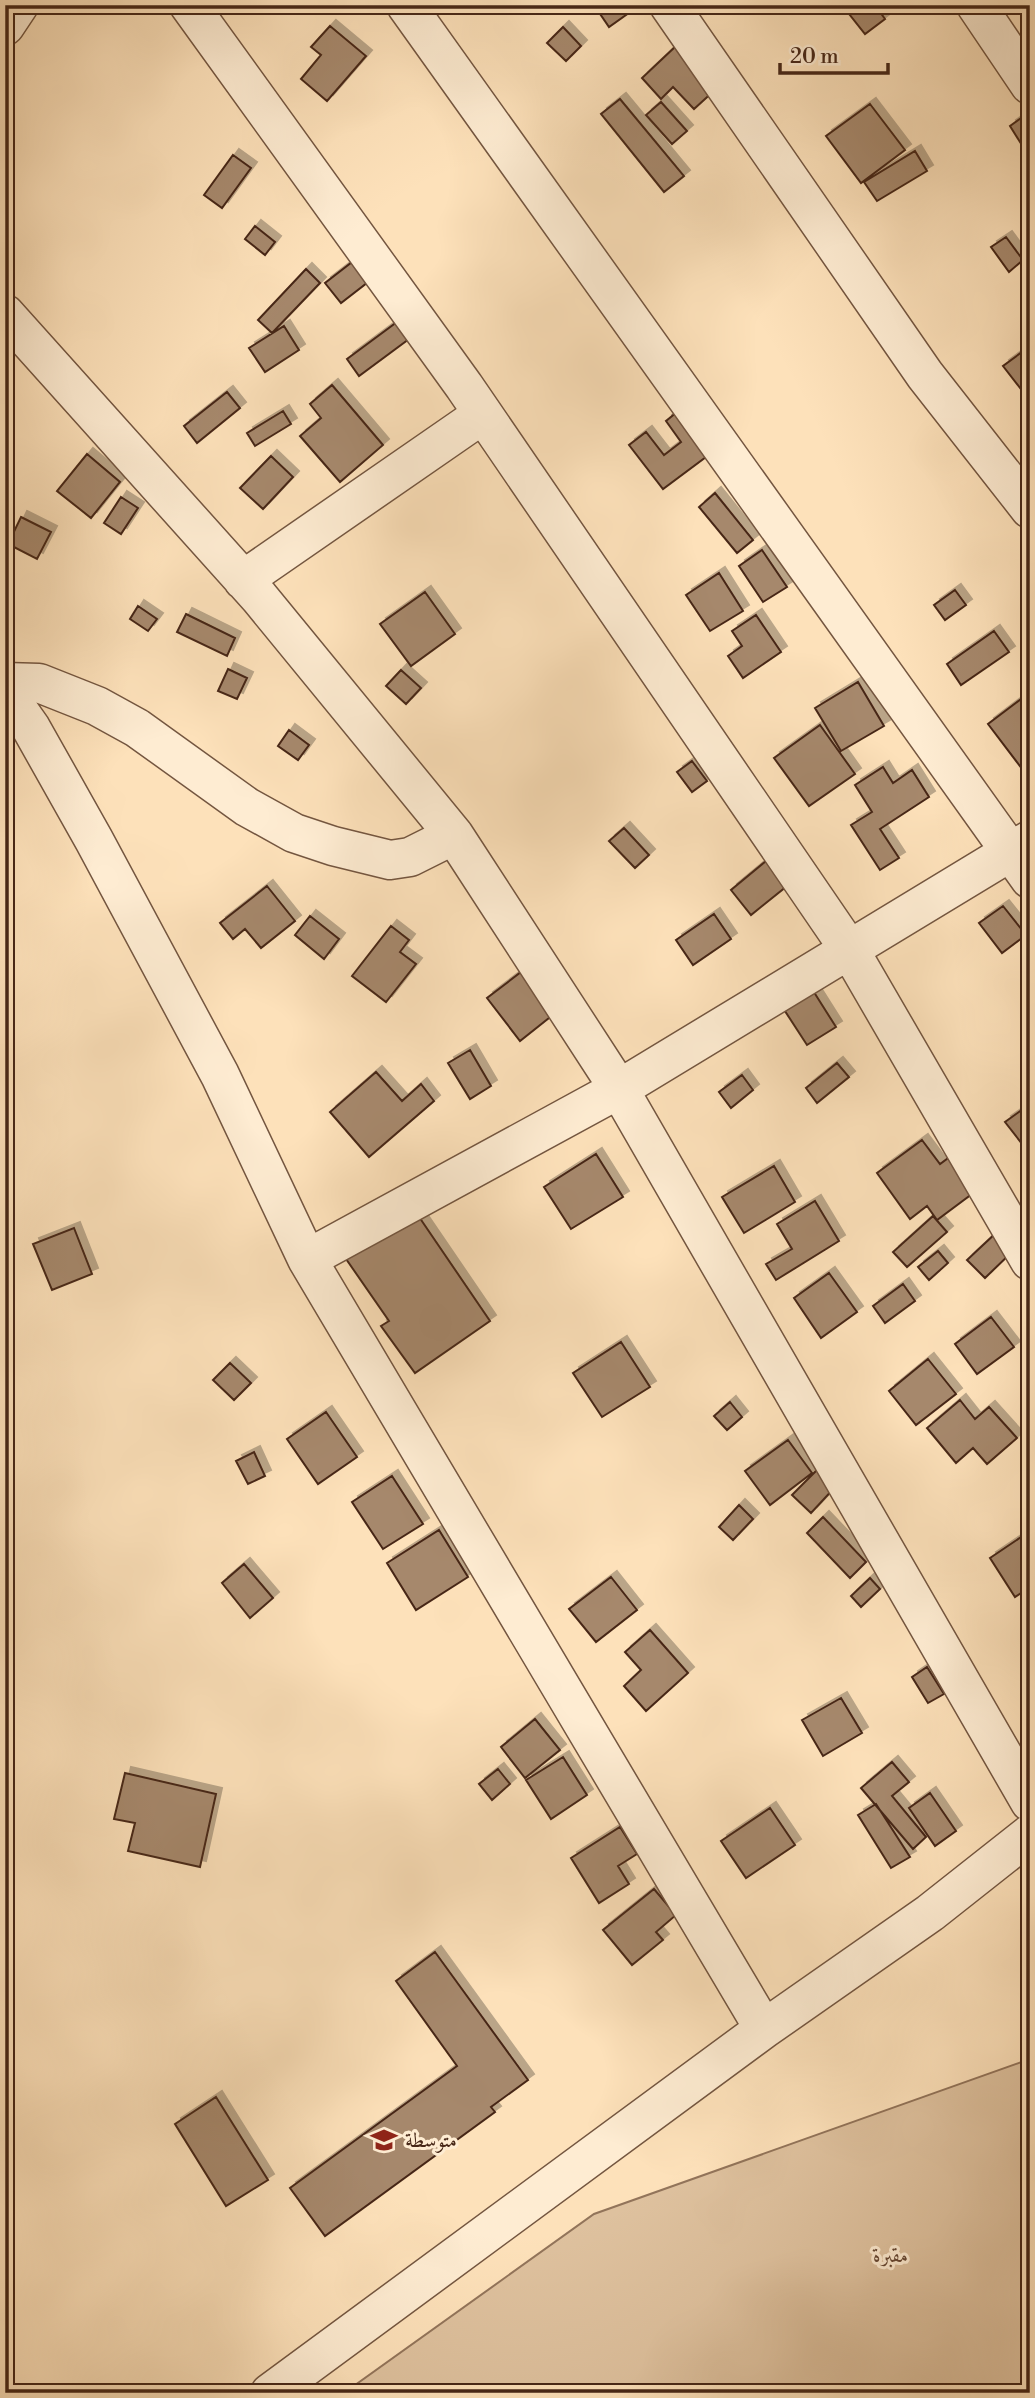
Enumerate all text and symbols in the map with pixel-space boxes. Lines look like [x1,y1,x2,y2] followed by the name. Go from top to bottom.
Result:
[780,32,888,76] scale bar
[790,44,839,70] text: 20 m
[369,2125,399,2155] school or university icon: متوسطة
[405,2128,457,2154] place label: متوسطة
[872,2243,909,2269] park label: مقبرة

